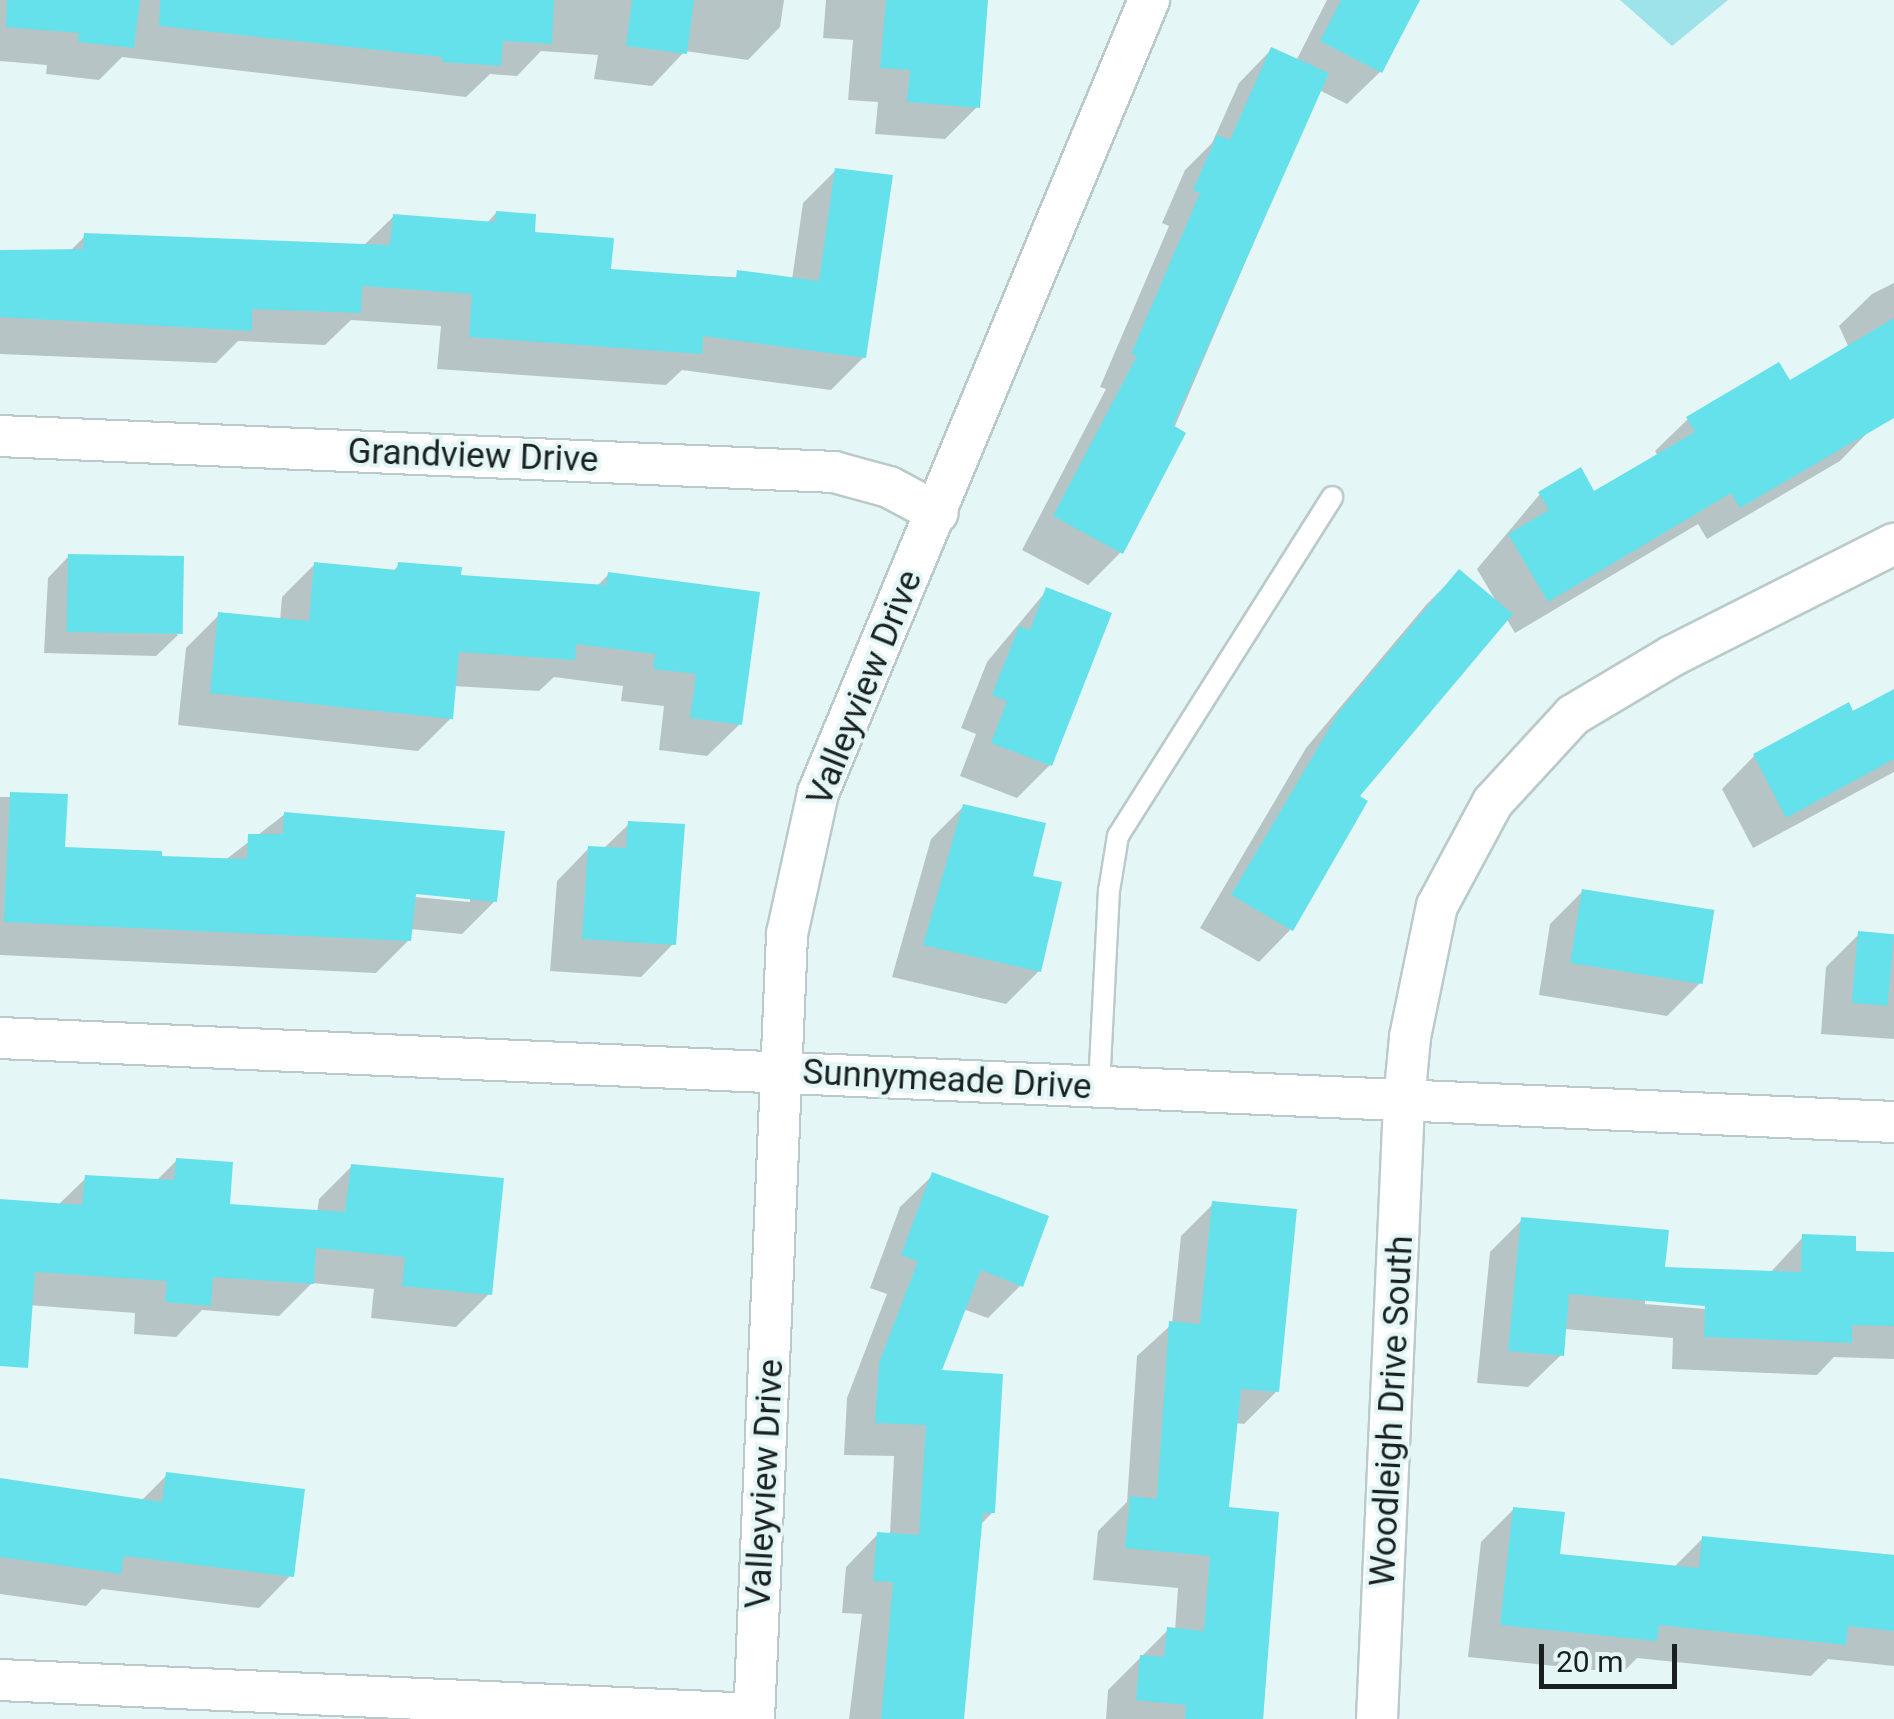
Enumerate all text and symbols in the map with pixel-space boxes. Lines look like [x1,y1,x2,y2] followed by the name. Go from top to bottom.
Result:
[347,431,599,481] street label: Grandview Drive
[799,564,931,812] street label: Valleyview Drive
[802,1051,1092,1109] street label: Sunnymeade Drive
[1362,1234,1422,1588] street label: Woodleigh Drive South
[737,1358,793,1610] street label: Valleyview Drive
[1544,1624,1682,1686] scale bar
[1556,1644,1623,1679] text: 20 m

